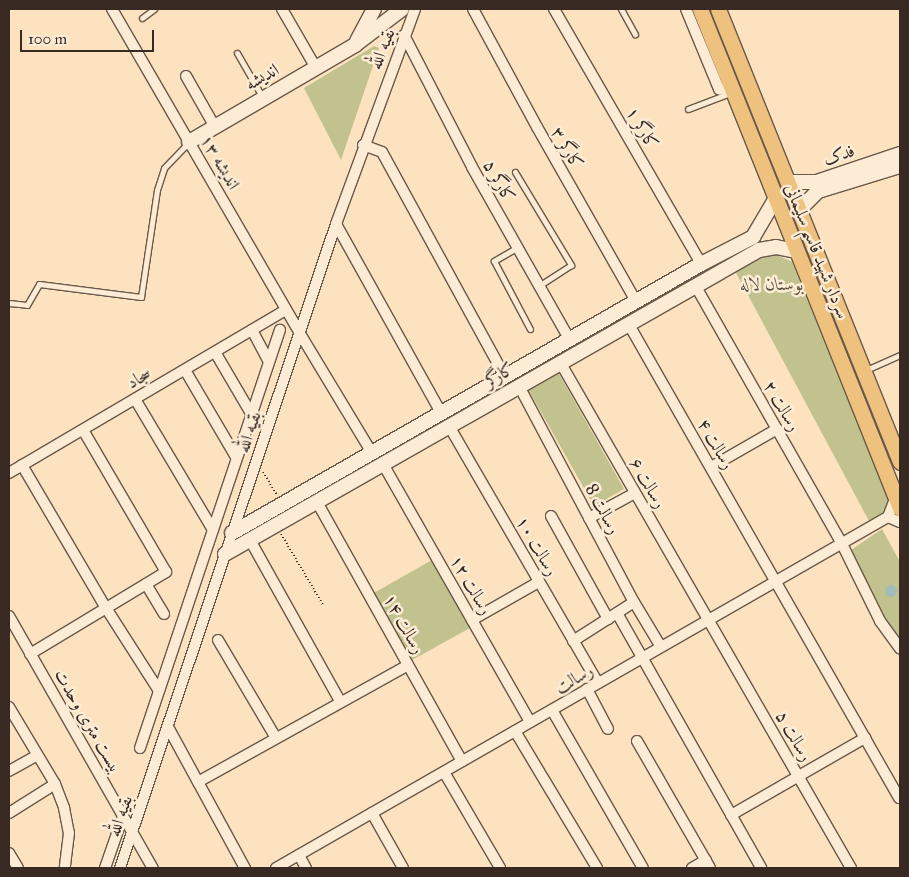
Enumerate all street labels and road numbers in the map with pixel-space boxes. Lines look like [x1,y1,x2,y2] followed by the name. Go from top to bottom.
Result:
[364,25,400,73] street label: بقیه الله
[241,59,283,95] street label: اندیشه
[621,103,663,153] street label: کارگر ۱
[546,123,588,173] street label: کارگر ۳
[196,131,244,193] street label: اندیشه ۱۳
[820,140,858,170] street label: فدک
[479,156,519,206] street label: کارگر ۵
[780,180,854,322] street label: سردار شهید قاسم سلیمانی
[480,358,518,392] street label: کارگر
[123,362,155,394] street label: سجاد
[759,377,805,435] street label: رسالت ۲
[232,408,266,456] street label: بقیه الله
[693,415,739,473] street label: رسالت ۴
[625,454,671,512] street label: رسالت ۶
[581,480,625,538] street label: رسالت 8
[511,512,563,580] street label: رسالت ۱۰
[445,551,497,619] street label: رسالت ۱۲
[379,590,429,658] street label: رسالت ۱۴
[551,660,597,698] street label: رسالت
[50,665,126,777] street label: بیست متری وحدت
[771,707,817,765] street label: رسالت ۵
[103,792,137,840] street label: بقیه الله

